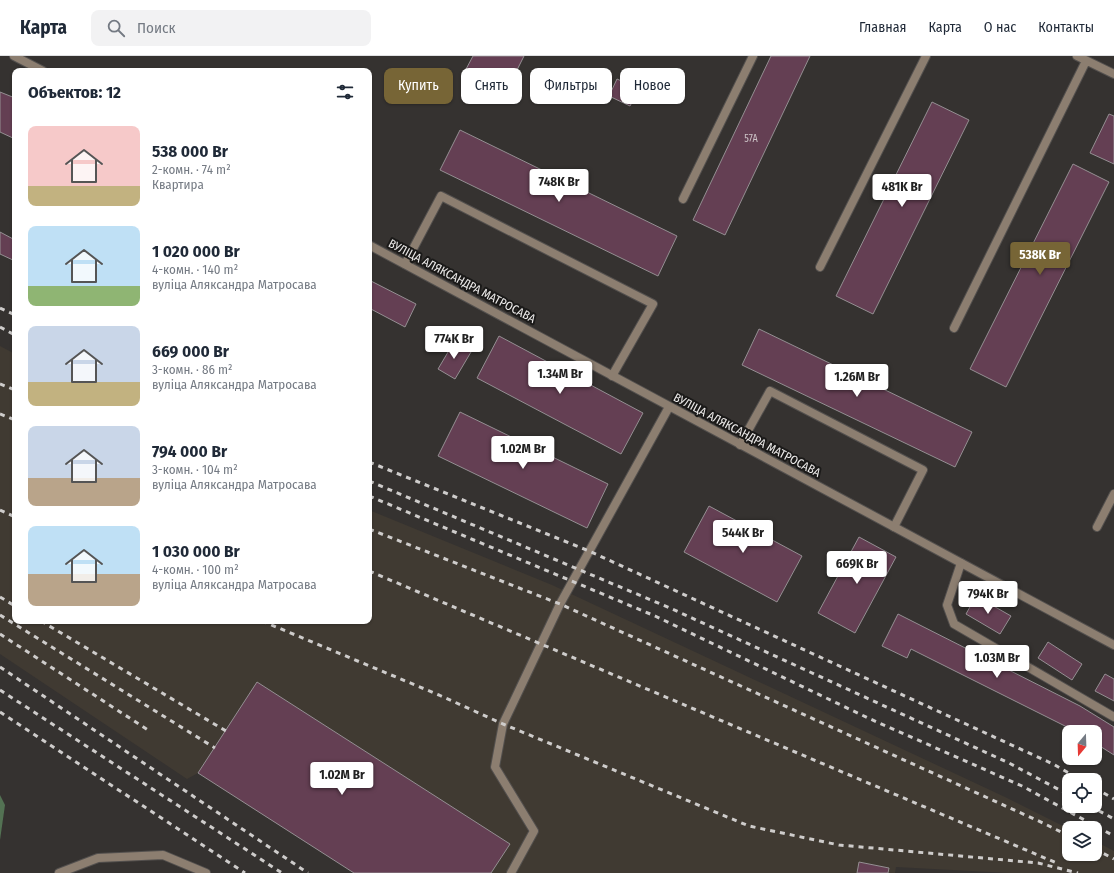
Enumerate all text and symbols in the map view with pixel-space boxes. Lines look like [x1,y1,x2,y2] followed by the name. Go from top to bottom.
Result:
[91,10,371,46] search box
[20,16,67,39] text: Карта
[105,17,127,39] icon: search
[137,19,175,37] text: Поиск
[859,19,906,36] text: Главная
[928,19,962,36] text: Карта
[984,19,1016,36] text: О нас
[1038,19,1094,36] text: Контакты
[384,68,453,104] chip: Купить
[461,68,522,104] chip: Снять
[530,68,612,104] chip: Фильтры
[620,68,685,104] chip: Новое
[334,81,356,103] icon: filters
[28,82,121,103] text: Объектов: 12
[744,133,758,145] house number: 57А
[152,141,228,162] text: 538 000 Br
[60,142,108,190] icon: home
[152,162,231,177] text: 2-комн. · 74 m²
[522,169,596,203] pin: 748K Br
[539,174,579,189] text: 748K Br
[865,174,939,208] pin: 481K Br
[152,177,204,192] text: Квартира
[881,179,923,194] text: 481K Br
[386,236,539,326] street label: ВУЛІЦА АЛЯКСАНДРА МАТРОСАВА
[152,241,240,262] text: 1 020 000 Br
[60,242,108,290] icon: home
[1003,242,1077,276] pin: 538K Br
[1019,247,1061,262] text: 538K Br
[152,262,238,277] text: 4-комн. · 140 m²
[152,277,317,292] text: вуліца Аляксандра Матросава
[417,326,491,360] pin: 774K Br
[434,331,474,346] text: 774K Br
[152,341,229,362] text: 669 000 Br
[60,342,108,390] icon: home
[519,361,601,395] pin: 1.34M Br
[152,362,233,377] text: 3-комн. · 86 m²
[816,364,898,398] pin: 1.26M Br
[537,366,583,381] text: 1.34M Br
[834,369,880,384] text: 1.26M Br
[152,377,317,392] text: вуліца Аляксандра Матросава
[671,390,824,480] street label: ВУЛІЦА АЛЯКСАНДРА МАТРОСАВА
[482,436,564,470] pin: 1.02M Br
[152,441,227,462] text: 794 000 Br
[500,441,546,456] text: 1.02M Br
[60,442,108,490] icon: home
[152,462,238,477] text: 3-комн. · 104 m²
[152,477,317,492] text: вуліца Аляксандра Матросава
[706,520,780,554] pin: 544K Br
[722,525,764,540] text: 544K Br
[152,541,240,562] text: 1 030 000 Br
[60,542,108,590] icon: home
[820,551,894,585] pin: 669K Br
[836,556,878,571] text: 669K Br
[152,562,239,577] text: 4-комн. · 100 m²
[152,577,317,592] text: вуліца Аляксандра Матросава
[951,581,1025,615] pin: 794K Br
[967,586,1009,601] text: 794K Br
[956,645,1038,679] pin: 1.03M Br
[974,650,1020,665] text: 1.03M Br
[1062,725,1102,765] north arrow
[1062,725,1102,861] map controls
[301,762,383,796] pin: 1.02M Br
[319,767,365,782] text: 1.02M Br
[1062,773,1102,813] button: locate
[1062,821,1102,861] button: layers

